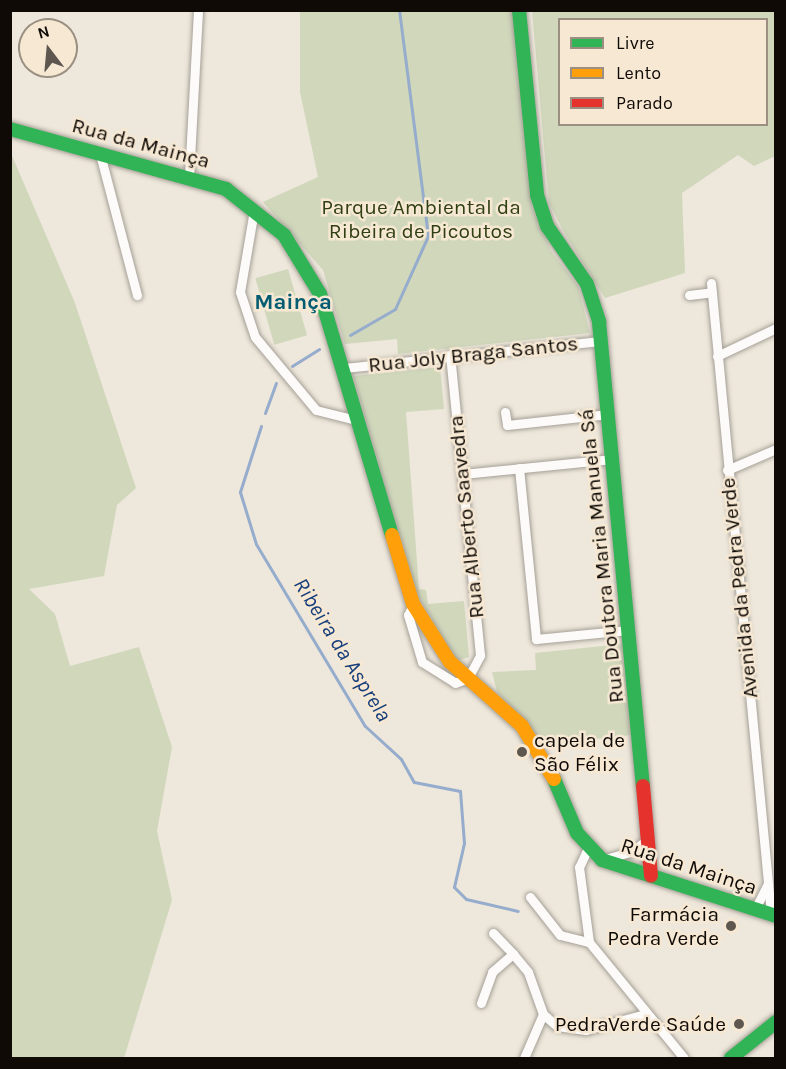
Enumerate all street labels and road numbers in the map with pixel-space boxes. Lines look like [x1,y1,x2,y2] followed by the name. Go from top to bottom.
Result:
[69,112,213,174] street label: Rua da Mainça
[367,330,579,378] street label: Rua Joly Braga Santos
[573,408,629,704] street label: Rua Doutora Maria Manuela Sá
[443,414,489,620] street label: Rua Alberto Saavedra
[715,476,763,700] street label: Avenida da Pedra Verde
[618,832,760,900] street label: Rua da Mainça

